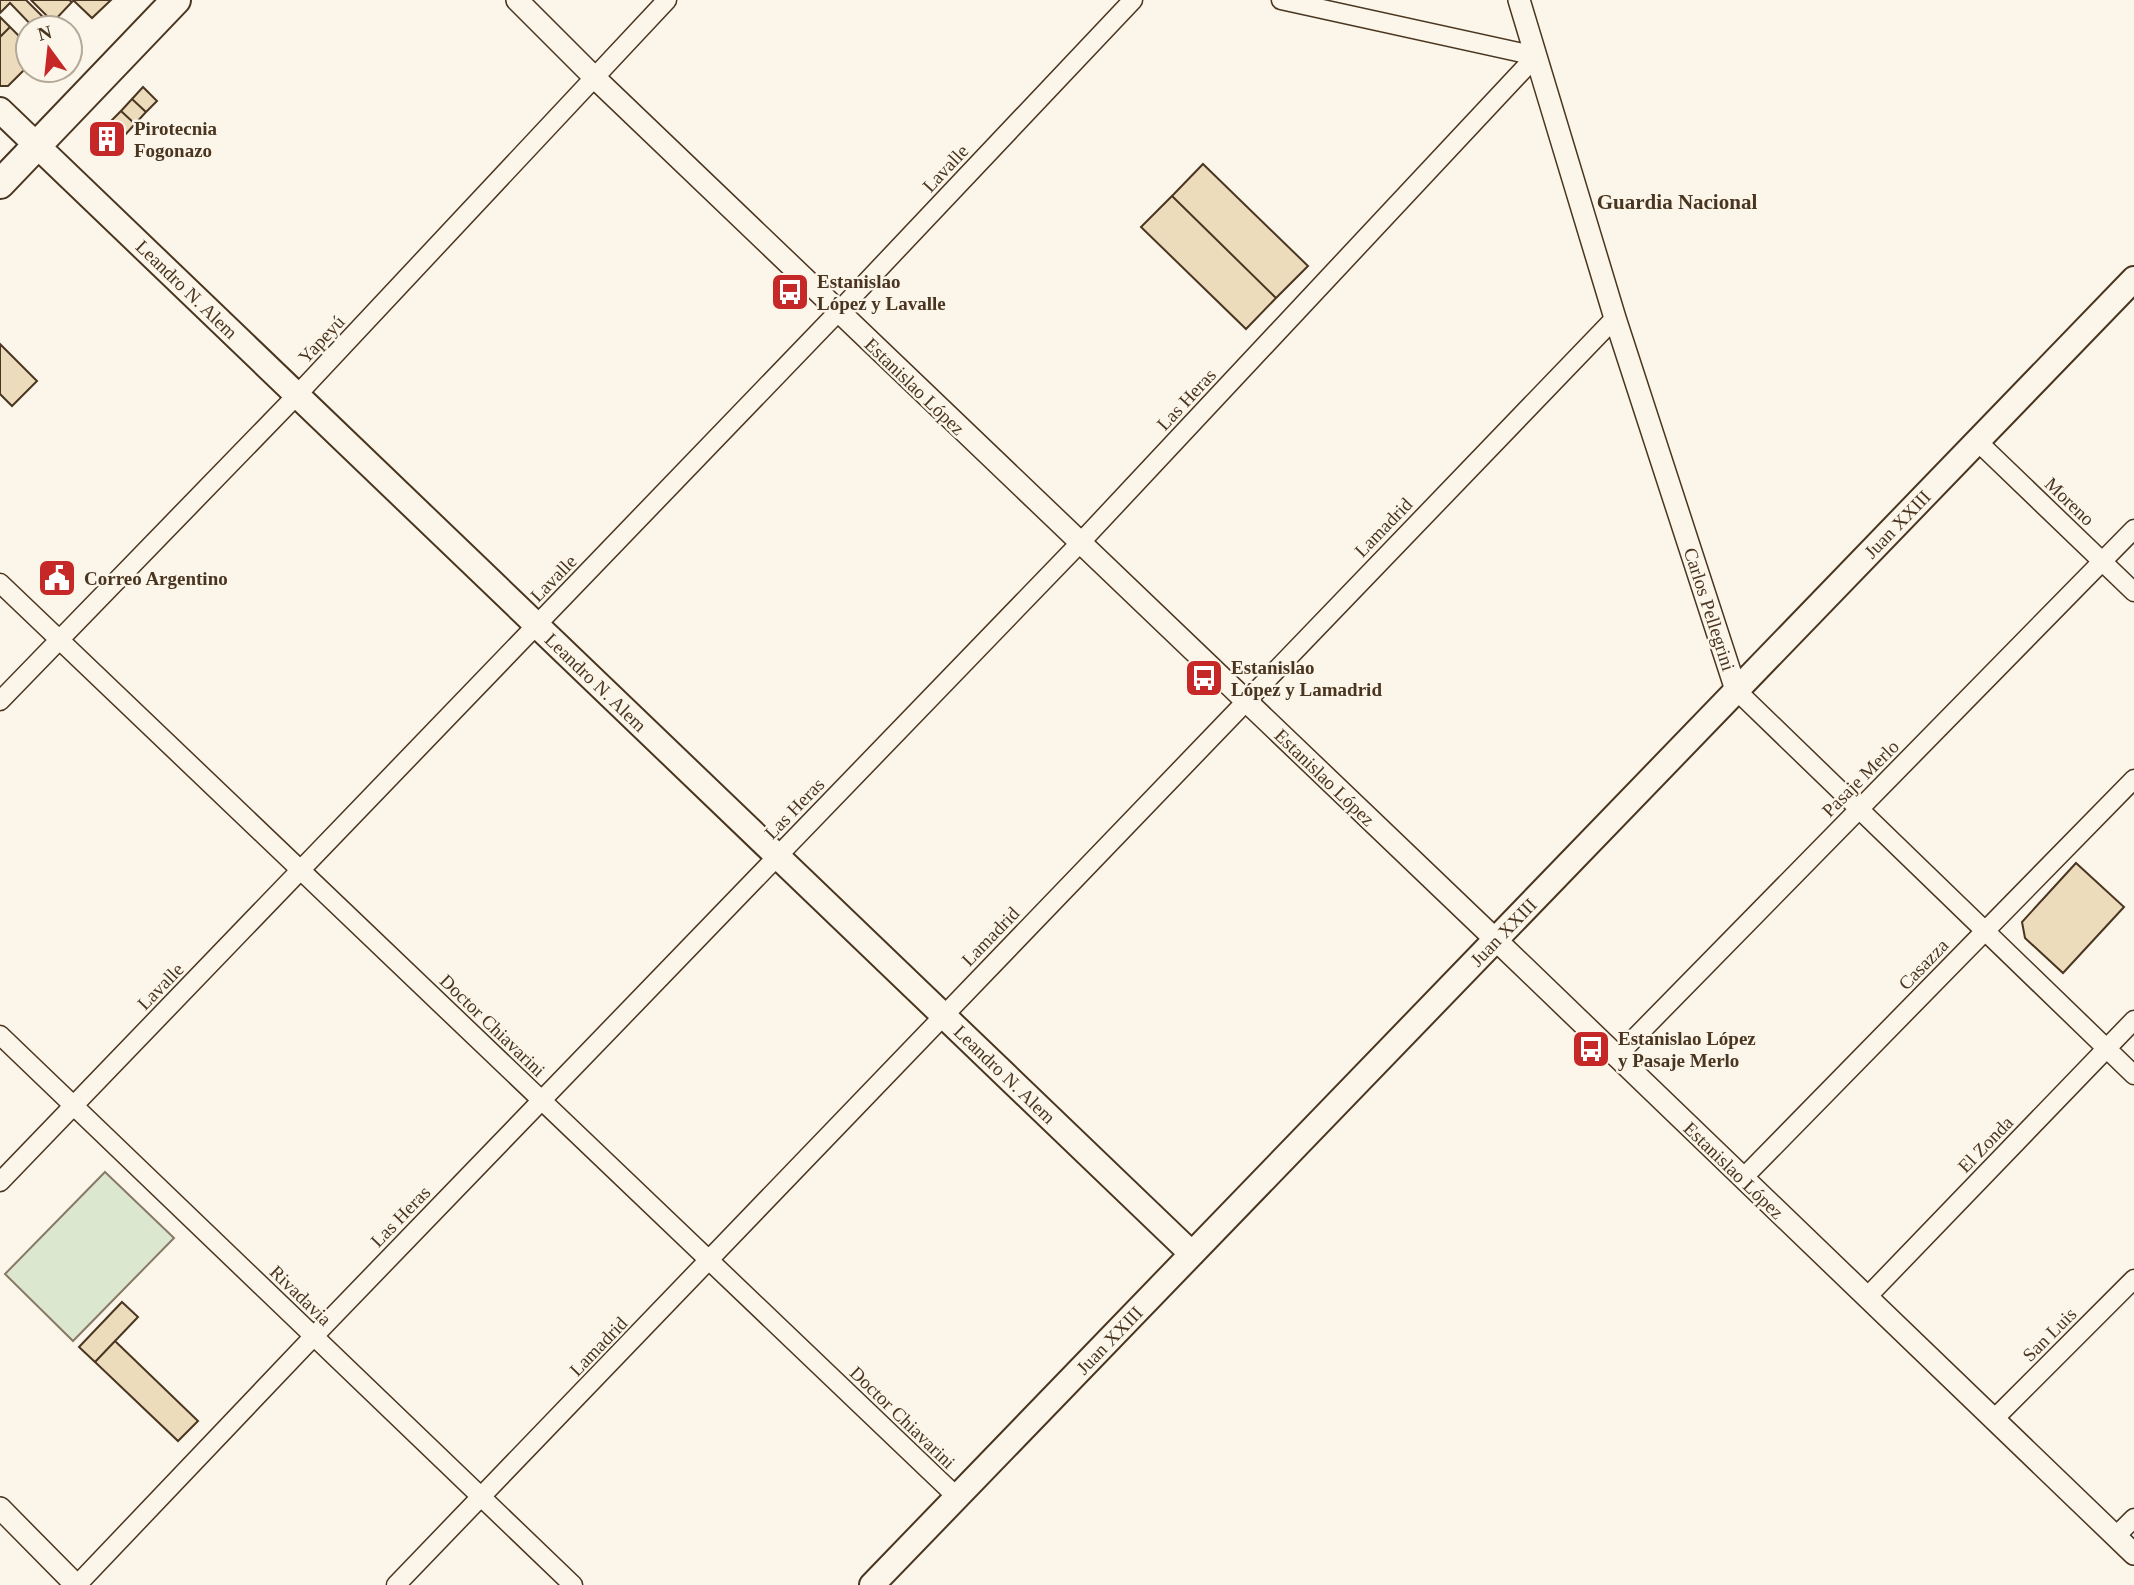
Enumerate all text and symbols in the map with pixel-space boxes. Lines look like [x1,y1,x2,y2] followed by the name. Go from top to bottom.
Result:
[14,14,84,84] north arrow
[35,21,54,45] text: N
[86,118,128,160] building icon: Pirotecnia Fogonazo
[134,118,218,161] place label: Pirotecnia Fogonazo
[918,140,972,196] street label: Lavalle
[1597,190,1757,214] district label: Guardia Nacional
[132,236,242,343] street label: Leandro N. Alem
[769,271,811,313] bus stop icon: Estanislao López y Lavalle
[817,271,946,314] place label: Estanislao López y Lavalle
[294,311,349,367] street label: Yapeyú
[860,334,969,439] street label: Estanislao López
[1153,364,1220,434] street label: Las Heras
[2041,473,2099,530] street label: Moreno
[1860,486,1935,563] street label: Juan XXIII
[1350,493,1417,561] street label: Lamadrid
[1680,545,1739,673] street label: Carlos Pellegrini
[526,551,581,606] street label: Lavalle
[36,557,78,599] public building icon: Correo Argentino
[84,568,228,589] place label: Correo Argentino
[541,629,651,736] street label: Leandro N. Alem
[1183,657,1225,699] bus stop icon: Estanislao López y Lamadrid
[1231,657,1382,700] place label: Estanislao López y Lamadrid
[1270,725,1379,830] street label: Estanislao López
[1818,736,1903,821] street label: Pasaje Merlo
[760,774,828,843] street label: Las Heras
[1466,894,1541,971] street label: Juan XXIII
[957,902,1024,970] street label: Lamadrid
[1894,934,1953,994] street label: Casazza
[133,959,188,1014] street label: Lavalle
[436,970,549,1081] street label: Doctor Chiavarini
[950,1021,1060,1128] street label: Leandro N. Alem
[1570,1028,1612,1070] bus stop icon: Estanislao López y Pasaje Merlo
[1618,1028,1756,1071] place label: Estanislao López y Pasaje Merlo
[1953,1111,2018,1177] street label: El Zonda
[1679,1118,1788,1223] street label: Estanislao López
[366,1182,434,1251] street label: Las Heras
[266,1261,336,1330] street label: Rivadavia
[1072,1302,1147,1379] street label: Juan XXIII
[2018,1303,2080,1365] street label: San Luis
[565,1312,632,1380] street label: Lamadrid
[846,1362,959,1473] street label: Doctor Chiavarini

